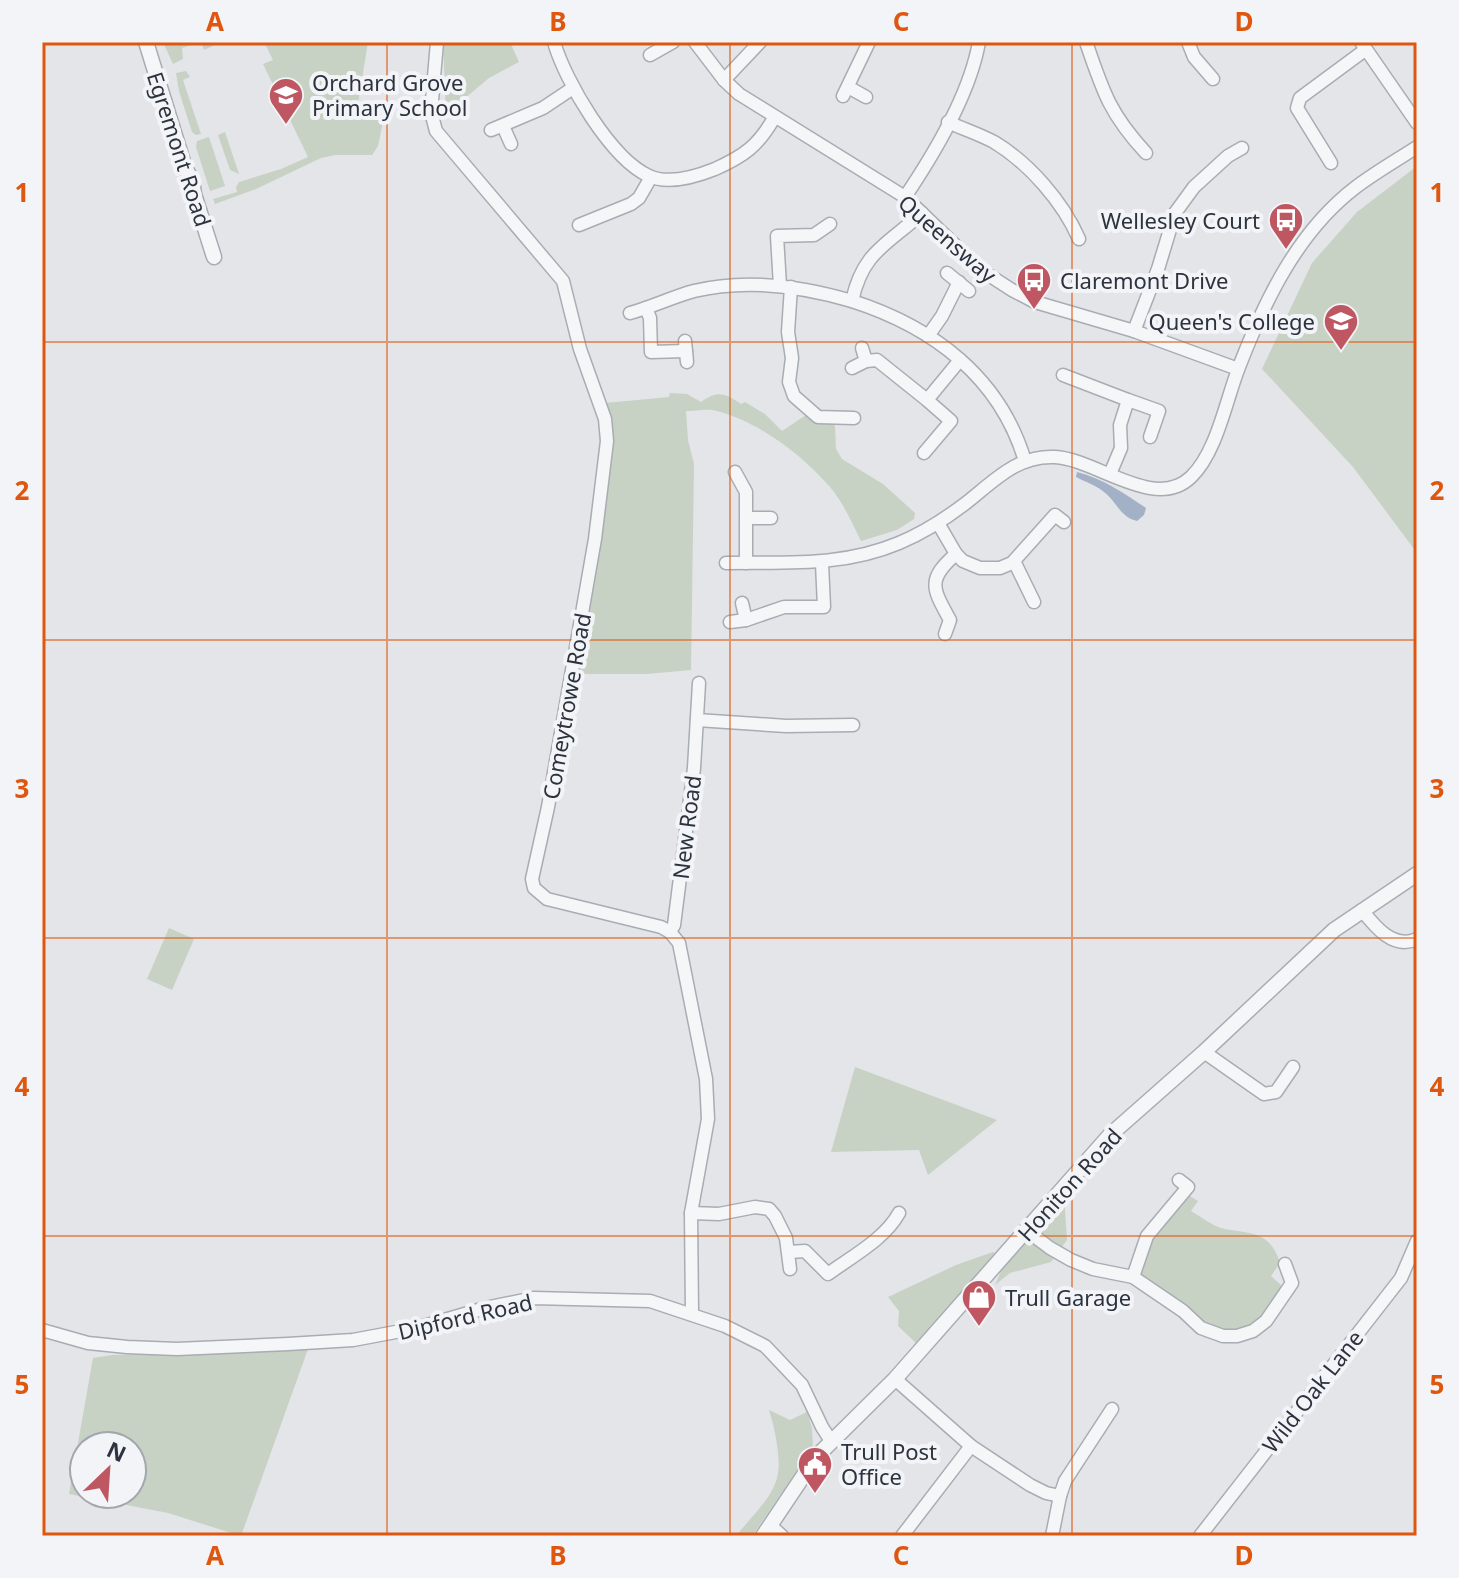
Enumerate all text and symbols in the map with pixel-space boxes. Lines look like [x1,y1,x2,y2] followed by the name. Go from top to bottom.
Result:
[206,3,224,39] text: A
[549,3,567,39] text: B
[893,3,909,39] text: C
[1234,3,1254,39] text: D
[312,67,468,122] place label: Orchard Grove Primary School
[141,68,219,230] street label: Egremont Road
[267,76,305,126] school or university icon: Orchard Grove Primary School
[15,174,29,210] text: 1
[1430,174,1444,210] text: 1
[893,187,1004,289] street label: Queensway
[1267,201,1305,251] bus stop icon: Wellesley Court
[1101,205,1260,235] place label: Wellesley Court
[1015,261,1053,311] bus stop icon: Claremont Drive
[1060,265,1229,295] place label: Claremont Drive
[1322,302,1360,352] school or university icon: Queen's College
[1149,306,1315,336] place label: Queen's College
[15,472,30,508] text: 2
[1430,472,1445,508] text: 2
[535,610,597,802] street label: Comeytrowe Road
[15,770,29,806] text: 3
[1430,770,1444,806] text: 3
[665,773,707,881] street label: New Road
[15,1068,30,1104] text: 4
[1430,1068,1445,1104] text: 4
[1010,1121,1128,1247] street label: Honiton Road
[960,1278,998,1328] shop icon: Trull Garage
[1005,1282,1131,1312] place label: Trull Garage
[395,1286,535,1346] street label: Dipford Road
[1255,1323,1369,1459] street label: Wild Oak Lane
[15,1366,29,1402] text: 5
[1430,1366,1444,1402] text: 5
[68,1430,148,1510] north arrow
[102,1434,131,1468] text: N
[841,1436,937,1491] place label: Trull Post Office
[796,1445,834,1495] public building icon: Trull Post Office
[206,1537,224,1573] text: A
[549,1537,567,1573] text: B
[893,1537,909,1573] text: C
[1234,1537,1254,1573] text: D

